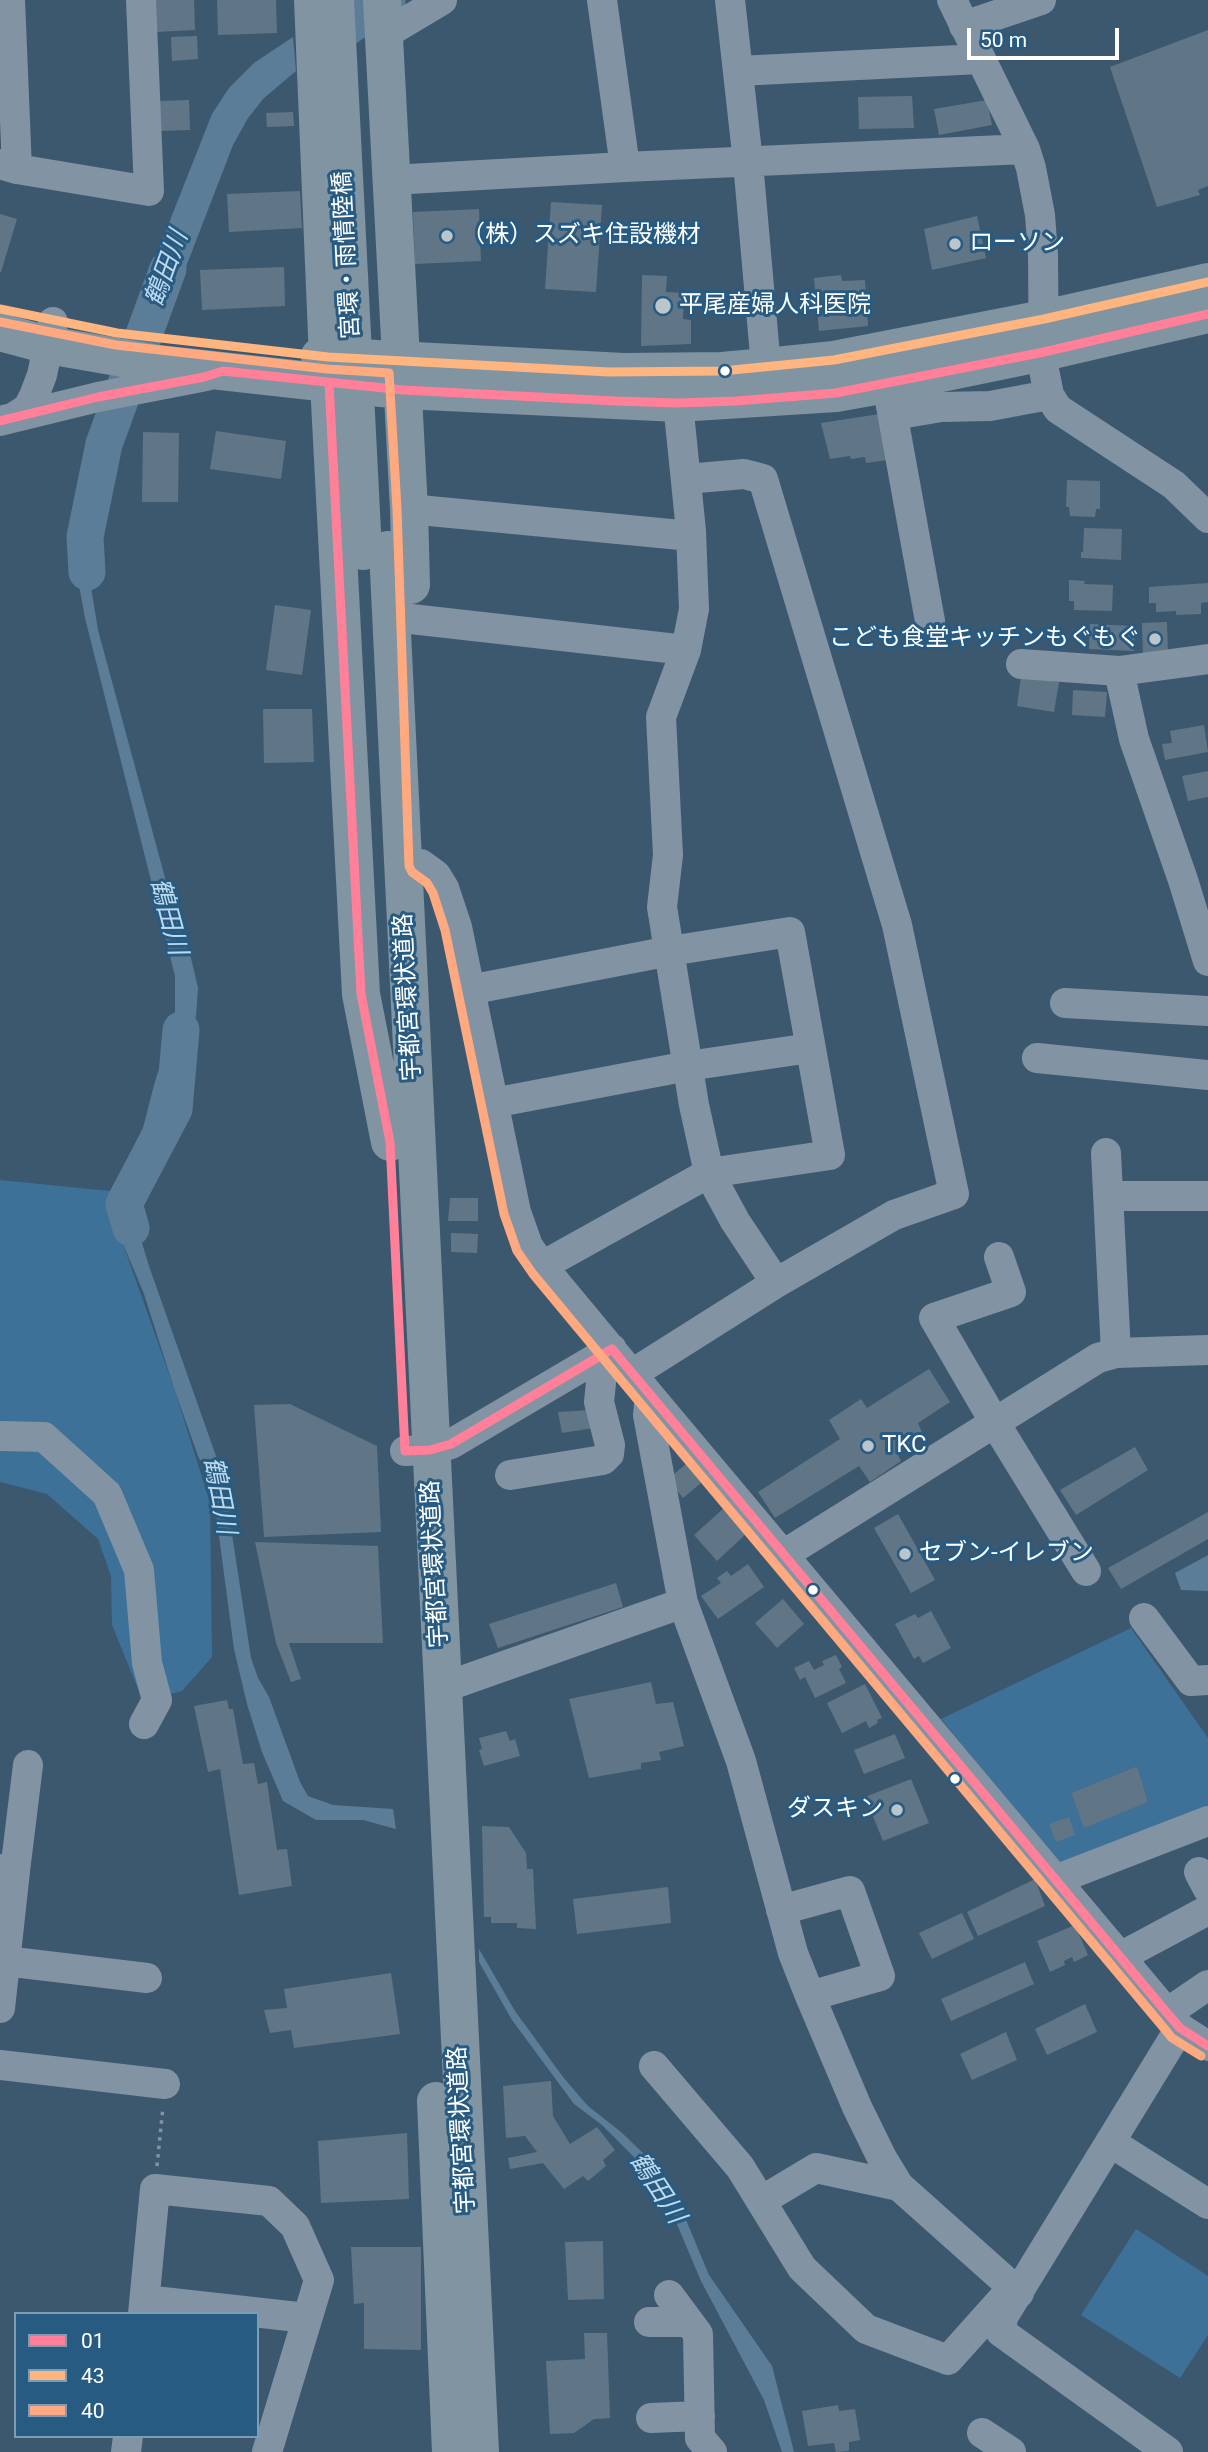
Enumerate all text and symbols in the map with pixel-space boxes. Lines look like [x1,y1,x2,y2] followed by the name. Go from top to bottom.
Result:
[970,14,1122,58] scale bar
[980,28,1027,52] text: 50 m
[329,170,367,340] street label: 宮環・雨情陸橋
[461,222,701,250] place label: （株）スズキ住設機材
[140,227,196,311] water label: 鶴田川
[439,228,455,244] marker: （株）スズキ住設機材
[969,230,1065,258] place label: ローソン
[947,236,963,252] marker: ローソン
[679,292,871,320] place label: 平尾産婦人科医院
[653,296,673,316] marker: 平尾産婦人科医院
[718,364,732,378] unlabelled marker
[829,625,1141,653] place label: こども食堂キッチンもぐもぐ
[1147,631,1163,647] marker: こども食堂キッチンもぐもぐ
[142,875,192,959] water label: 鶴田川
[390,912,428,1082] street label: 宇都宮環状道路
[882,1432,927,1460] place label: TKC
[860,1438,876,1454] marker: TKC
[195,1455,241,1537] water label: 鶴田川
[417,1479,455,1649] street label: 宇都宮環状道路
[919,1540,1094,1568] place label: セブン-イレブン
[897,1546,913,1562] marker: セブン-イレブン
[806,1583,820,1597] unlabelled marker
[948,1772,962,1786] unlabelled marker
[787,1796,883,1824] place label: ダスキン
[889,1802,905,1818] marker: ダスキン
[444,2045,482,2215] street label: 宇都宮環状道路
[622,2148,690,2230] water label: 鶴田川
[14,2312,259,2438] legend
[81,2329,105,2353] text: 01
[81,2364,105,2388] text: 43
[81,2399,105,2423] text: 40

